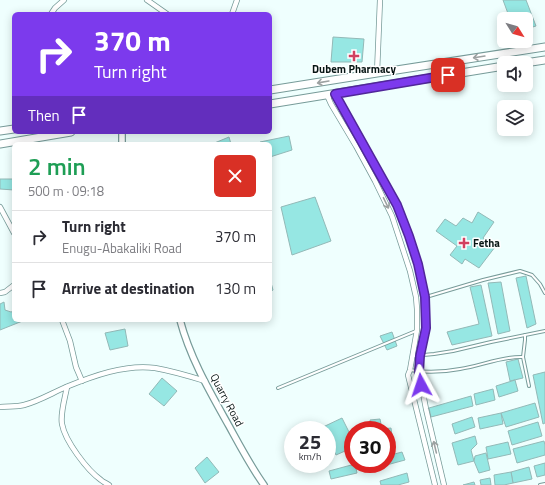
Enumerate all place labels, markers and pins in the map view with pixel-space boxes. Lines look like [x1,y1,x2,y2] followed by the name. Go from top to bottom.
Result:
[349,51,359,61] marker: Dubem Pharmacy
[431,58,465,92] pin
[312,61,396,77] place label: Dubem Pharmacy
[473,235,500,251] place label: Fetha
[458,237,470,249] marker: Fetha

